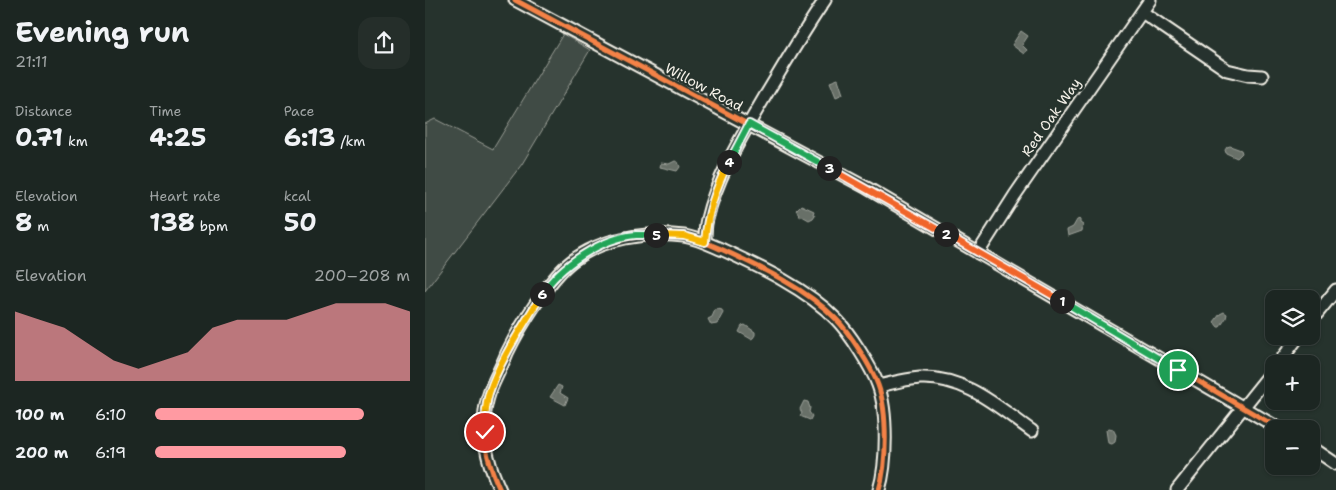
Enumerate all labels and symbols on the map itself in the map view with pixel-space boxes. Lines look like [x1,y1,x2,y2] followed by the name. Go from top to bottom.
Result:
[662,59,746,115] street label: Willow Road
[1017,74,1085,160] street label: Red Oak Way
[717,150,741,174] pin: 4
[817,156,841,180] pin: 3
[643,222,669,248] pin: 5
[933,222,959,246] pin: 2
[529,282,555,306] pin: 6
[1049,288,1075,314] pin: 1
[1157,349,1199,391] pin
[464,411,506,453] pin

